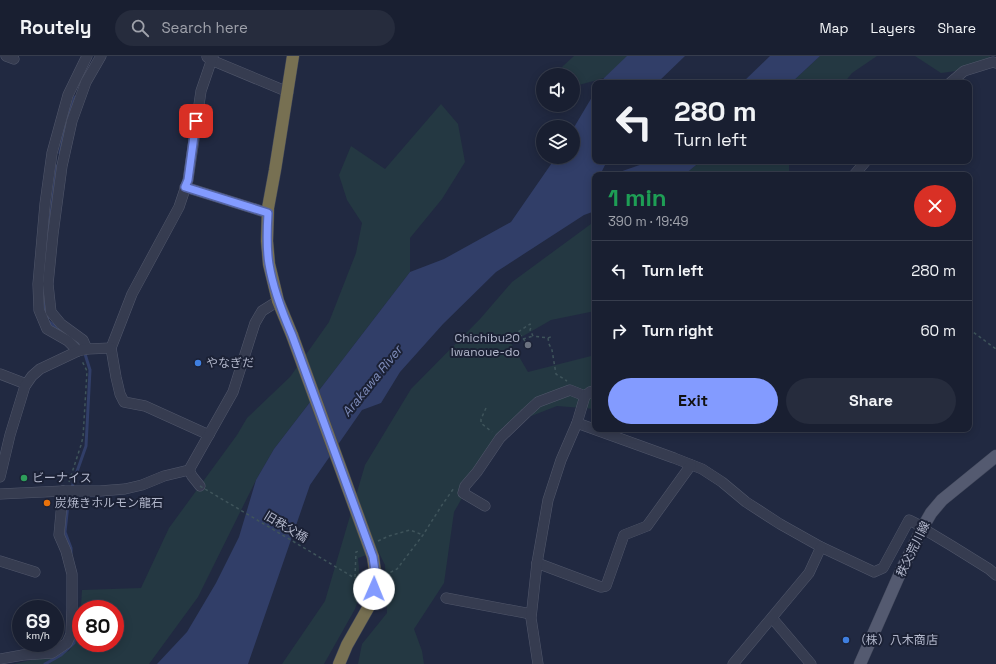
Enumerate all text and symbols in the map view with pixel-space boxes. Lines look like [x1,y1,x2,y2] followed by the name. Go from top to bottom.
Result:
[115,10,395,46] search box
[20,15,91,40] text: Routely
[129,17,151,39] icon: search
[161,18,248,37] text: Search here
[819,19,849,37] text: Map
[871,19,915,37] text: Layers
[937,19,976,37] text: Share
[536,68,580,164] map controls
[536,68,580,112] button: sound
[674,93,757,129] text: 280 m
[608,96,660,148] icon: left
[179,104,213,138] pin
[185,110,207,132] icon: arrive
[536,120,580,164] button: layers
[674,128,747,151] text: Turn left
[608,182,667,213] text: 1 min
[914,185,956,227] button: close
[608,213,689,230] text: 390 m · 19:49
[608,260,630,282] icon: left
[642,261,704,280] text: Turn left
[911,261,956,280] text: 280 m
[608,320,630,342] icon: right
[642,321,713,340] text: Turn right
[920,321,956,340] text: 60 m
[451,330,520,360] place label: Chichibu20 Iwanoue-do
[338,340,407,420] water label: Arakawa River
[523,340,533,350] marker: Chichibu20 Iwanoue-do
[206,355,254,371] place label: やなぎだ
[193,358,203,368] marker: やなぎだ
[608,378,778,424] button: Exit
[786,378,956,424] button: Share
[32,470,92,486] place label: ビーナイス
[19,473,29,483] marker: ビーナイス
[55,495,163,511] place label: 炭焼きホルモン龍石
[42,498,52,508] marker: 炭焼きホルモン龍石
[261,508,311,546] street label: 旧秩父橋
[893,519,933,579] street label: 秩父荒川線
[353,568,395,610] position arrow
[72,600,124,652] speed limit sign: 80
[26,608,50,634] text: 69
[26,629,50,642] text: km/h
[854,632,938,648] place label: （株）八木商店
[841,635,851,645] marker: （株）八木商店

